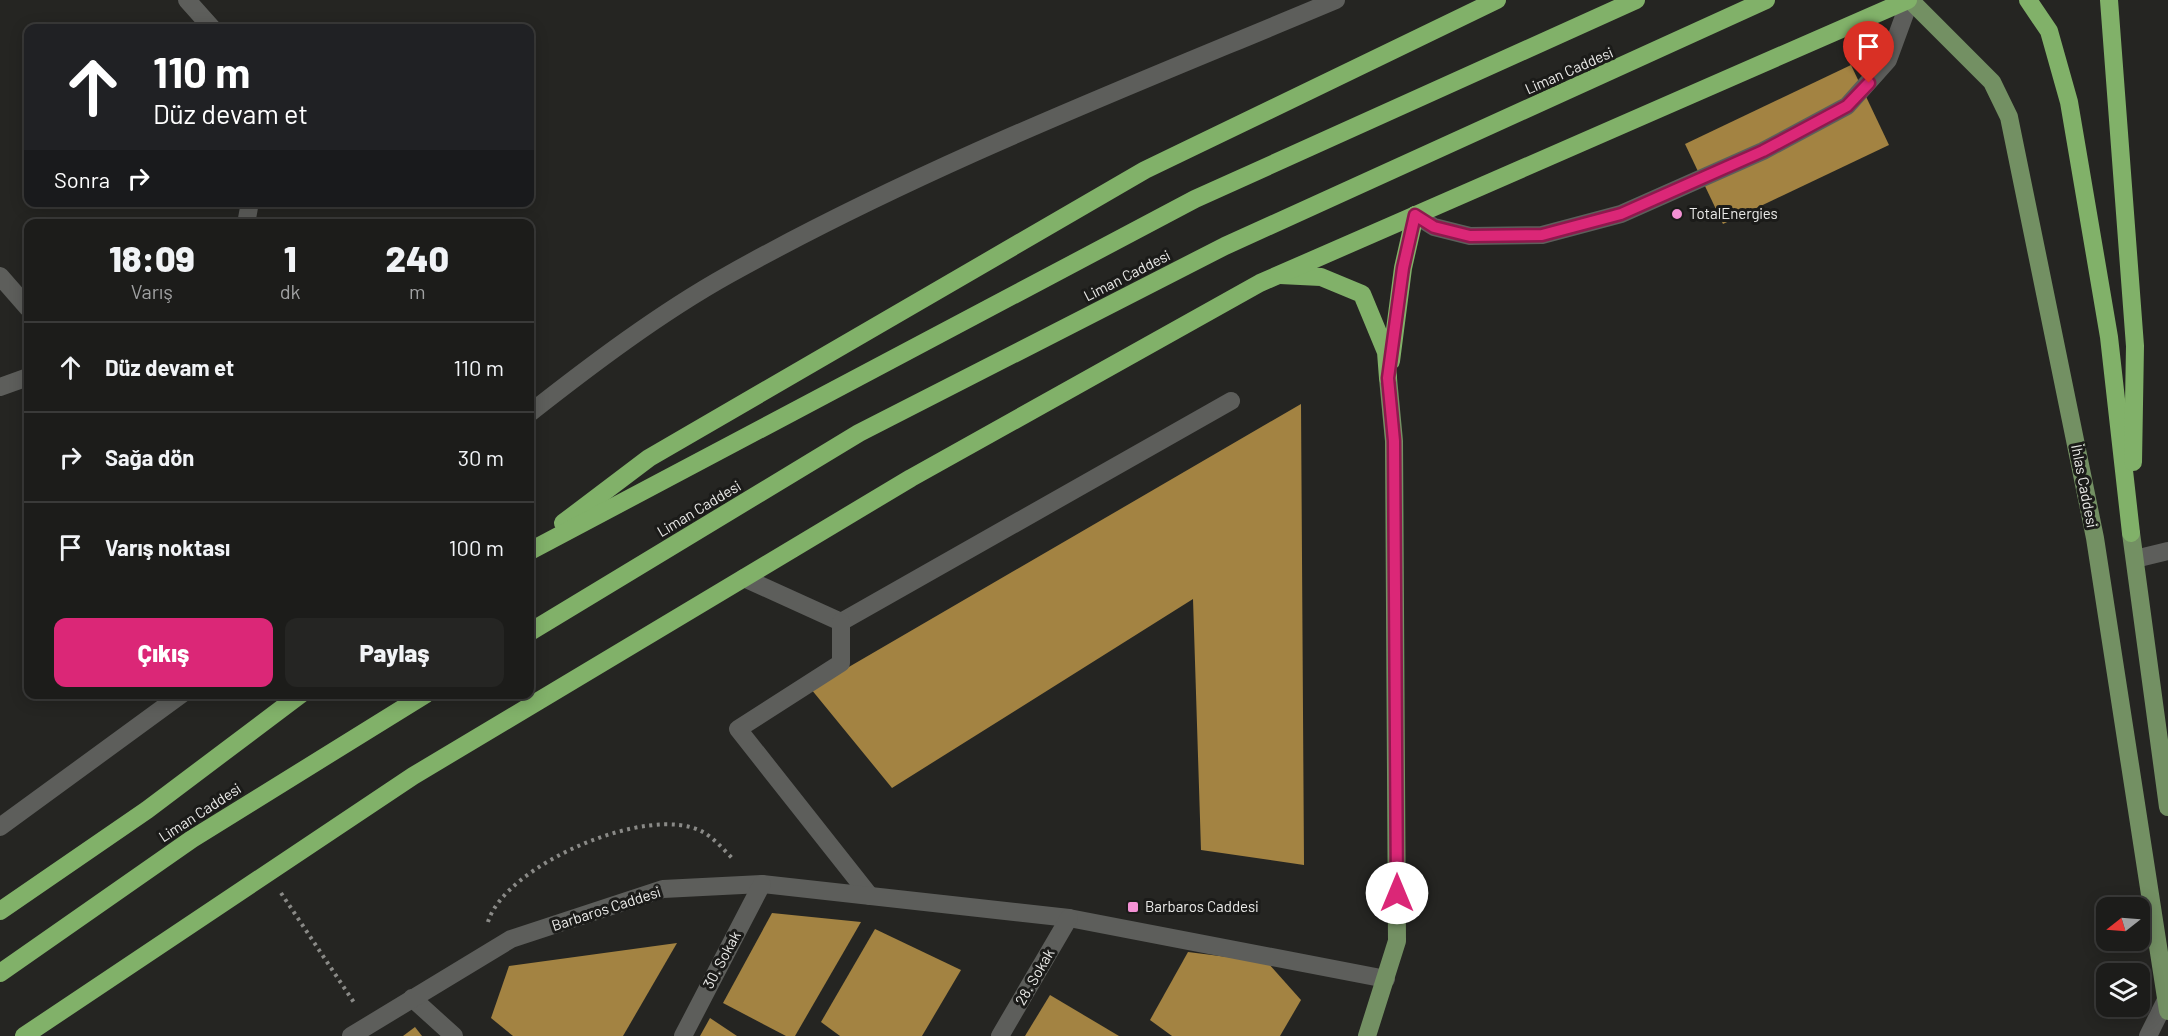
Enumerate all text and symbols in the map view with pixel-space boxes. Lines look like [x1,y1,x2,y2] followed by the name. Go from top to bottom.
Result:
[1843,21,1894,83] pin
[1852,30,1885,63] icon: arrive
[1522,43,1615,97] street label: Liman Caddesi
[153,46,250,96] text: 110 m
[54,48,132,126] icon: ahead
[153,97,308,129] text: Düz devam et
[122,162,155,195] icon: right
[54,166,110,192] text: Sonra
[1689,204,1778,222] place label: TotalEnergies
[1670,207,1684,221] marker: TotalEnergies
[109,236,195,279] text: 18:09
[284,236,297,279] text: 1
[386,236,449,279] text: 240
[1081,246,1173,305] street label: Liman Caddesi
[131,279,173,303] text: Varış
[280,279,301,303] text: dk
[409,279,426,303] text: m
[54,351,87,384] icon: ahead
[105,354,234,380] text: Düz devam et
[454,354,504,380] text: 110 m
[54,441,87,474] icon: right
[2068,443,2102,529] street label: İhlas Caddesi
[105,444,194,470] text: Sağa dön
[458,444,504,470] text: 30 m
[653,476,743,540] street label: Liman Caddesi
[54,531,87,564] icon: arrive
[105,534,230,560] text: Varış noktası
[449,534,504,560] text: 100 m
[54,618,273,687] button: Çıkış
[285,618,504,687] button: Paylaş
[155,779,244,845] street label: Liman Caddesi
[1365,861,1429,925] position arrow
[549,882,662,934] street label: Barbaros Caddesi
[1145,897,1258,915] place label: Barbaros Caddesi
[2096,897,2150,951] north arrow
[2096,897,2150,1017] map controls
[1126,900,1140,914] marker: Barbaros Caddesi
[698,927,744,992] street label: 30. Sokak
[1011,945,1058,1008] street label: 28. Sokak
[2096,963,2150,1017] button: layers

